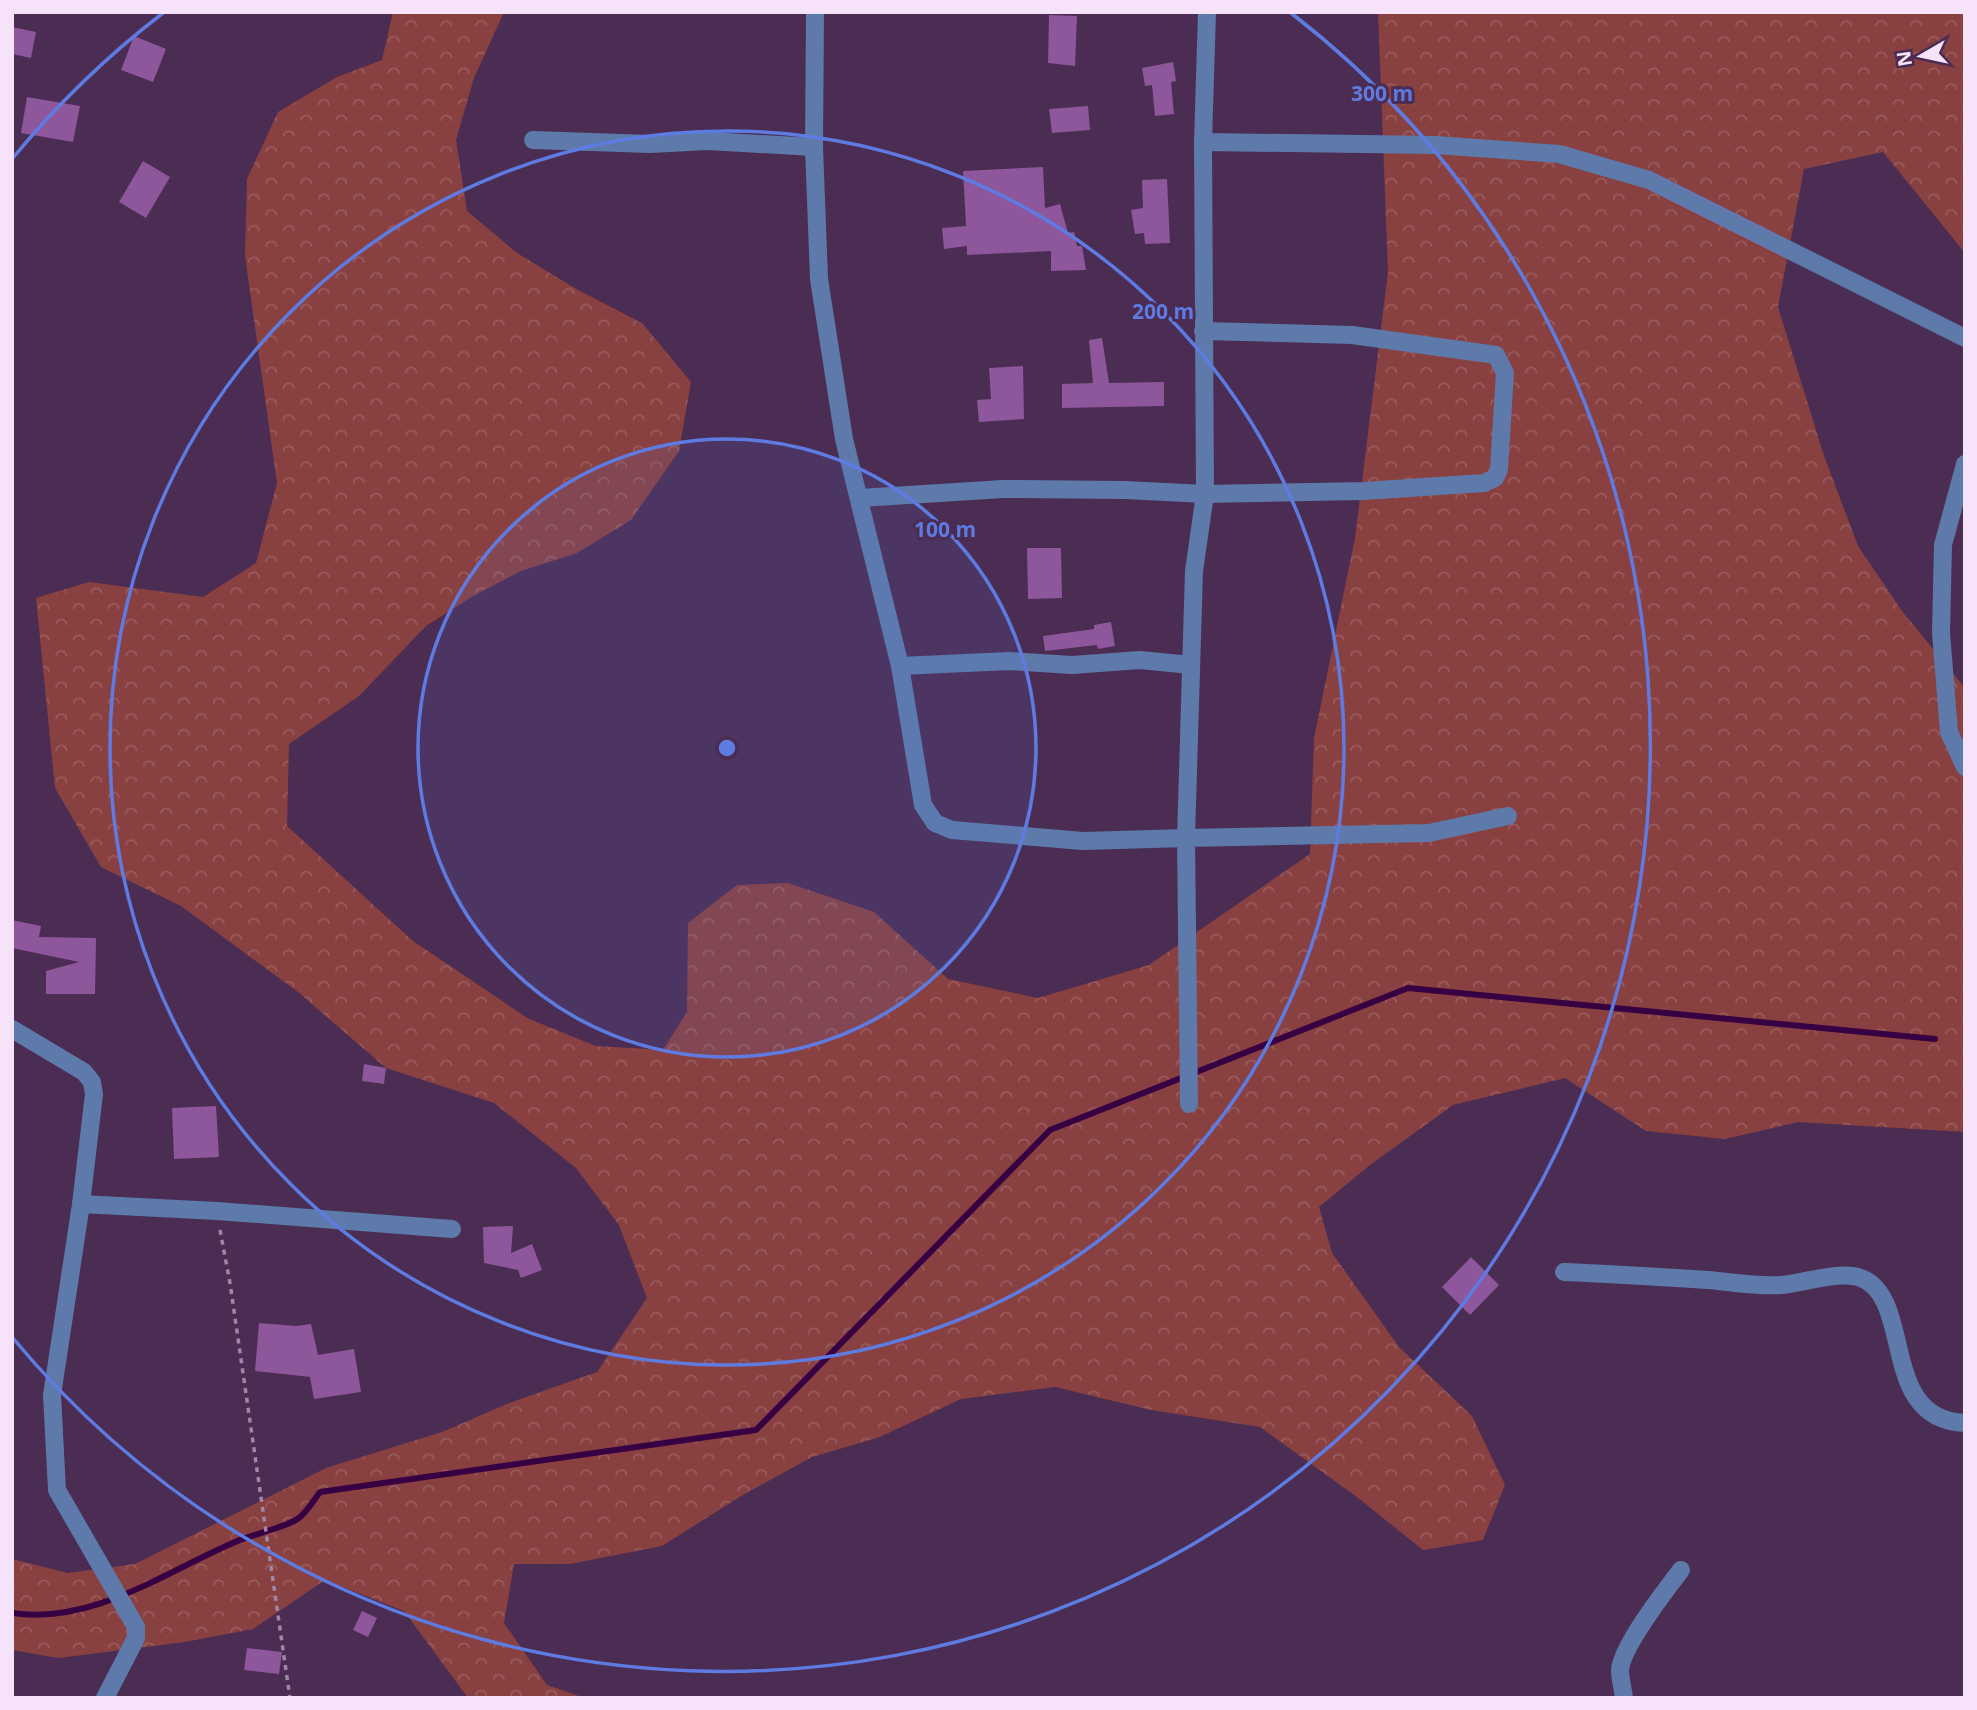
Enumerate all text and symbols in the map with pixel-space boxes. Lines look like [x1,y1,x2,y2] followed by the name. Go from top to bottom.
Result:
[1886,21,1956,91] north arrow
[1890,49,1918,68] text: N
[1351,79,1413,107] text: 300 m
[1132,297,1194,325] text: 200 m
[914,515,976,543] text: 100 m
[715,736,739,760] centre of rings

